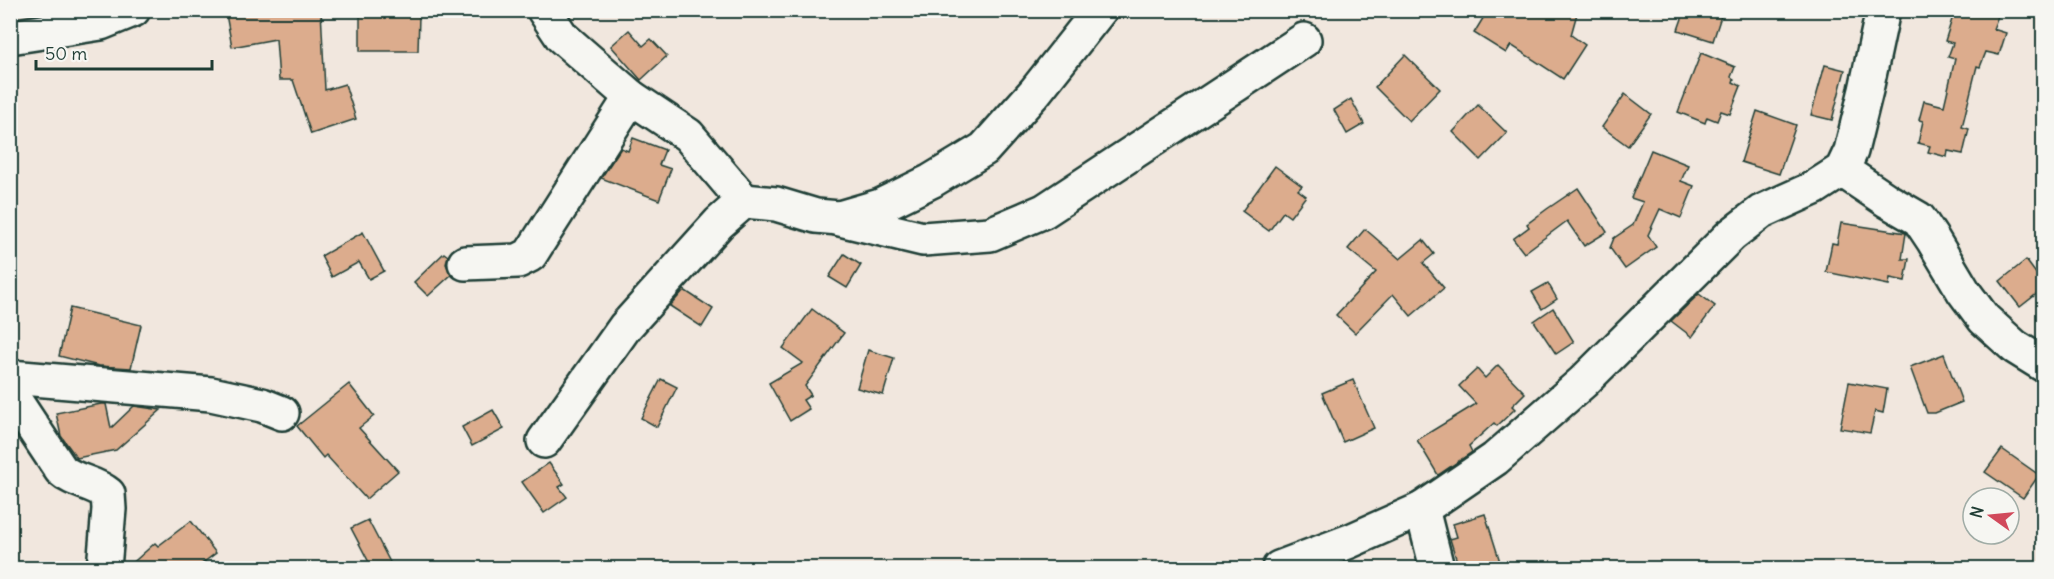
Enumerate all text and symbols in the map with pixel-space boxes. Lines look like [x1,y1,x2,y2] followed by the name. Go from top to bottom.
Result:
[36,33,212,71] scale bar
[45,42,87,65] text: 50 m
[1961,486,2021,546] north arrow
[1965,504,1988,520] text: N

